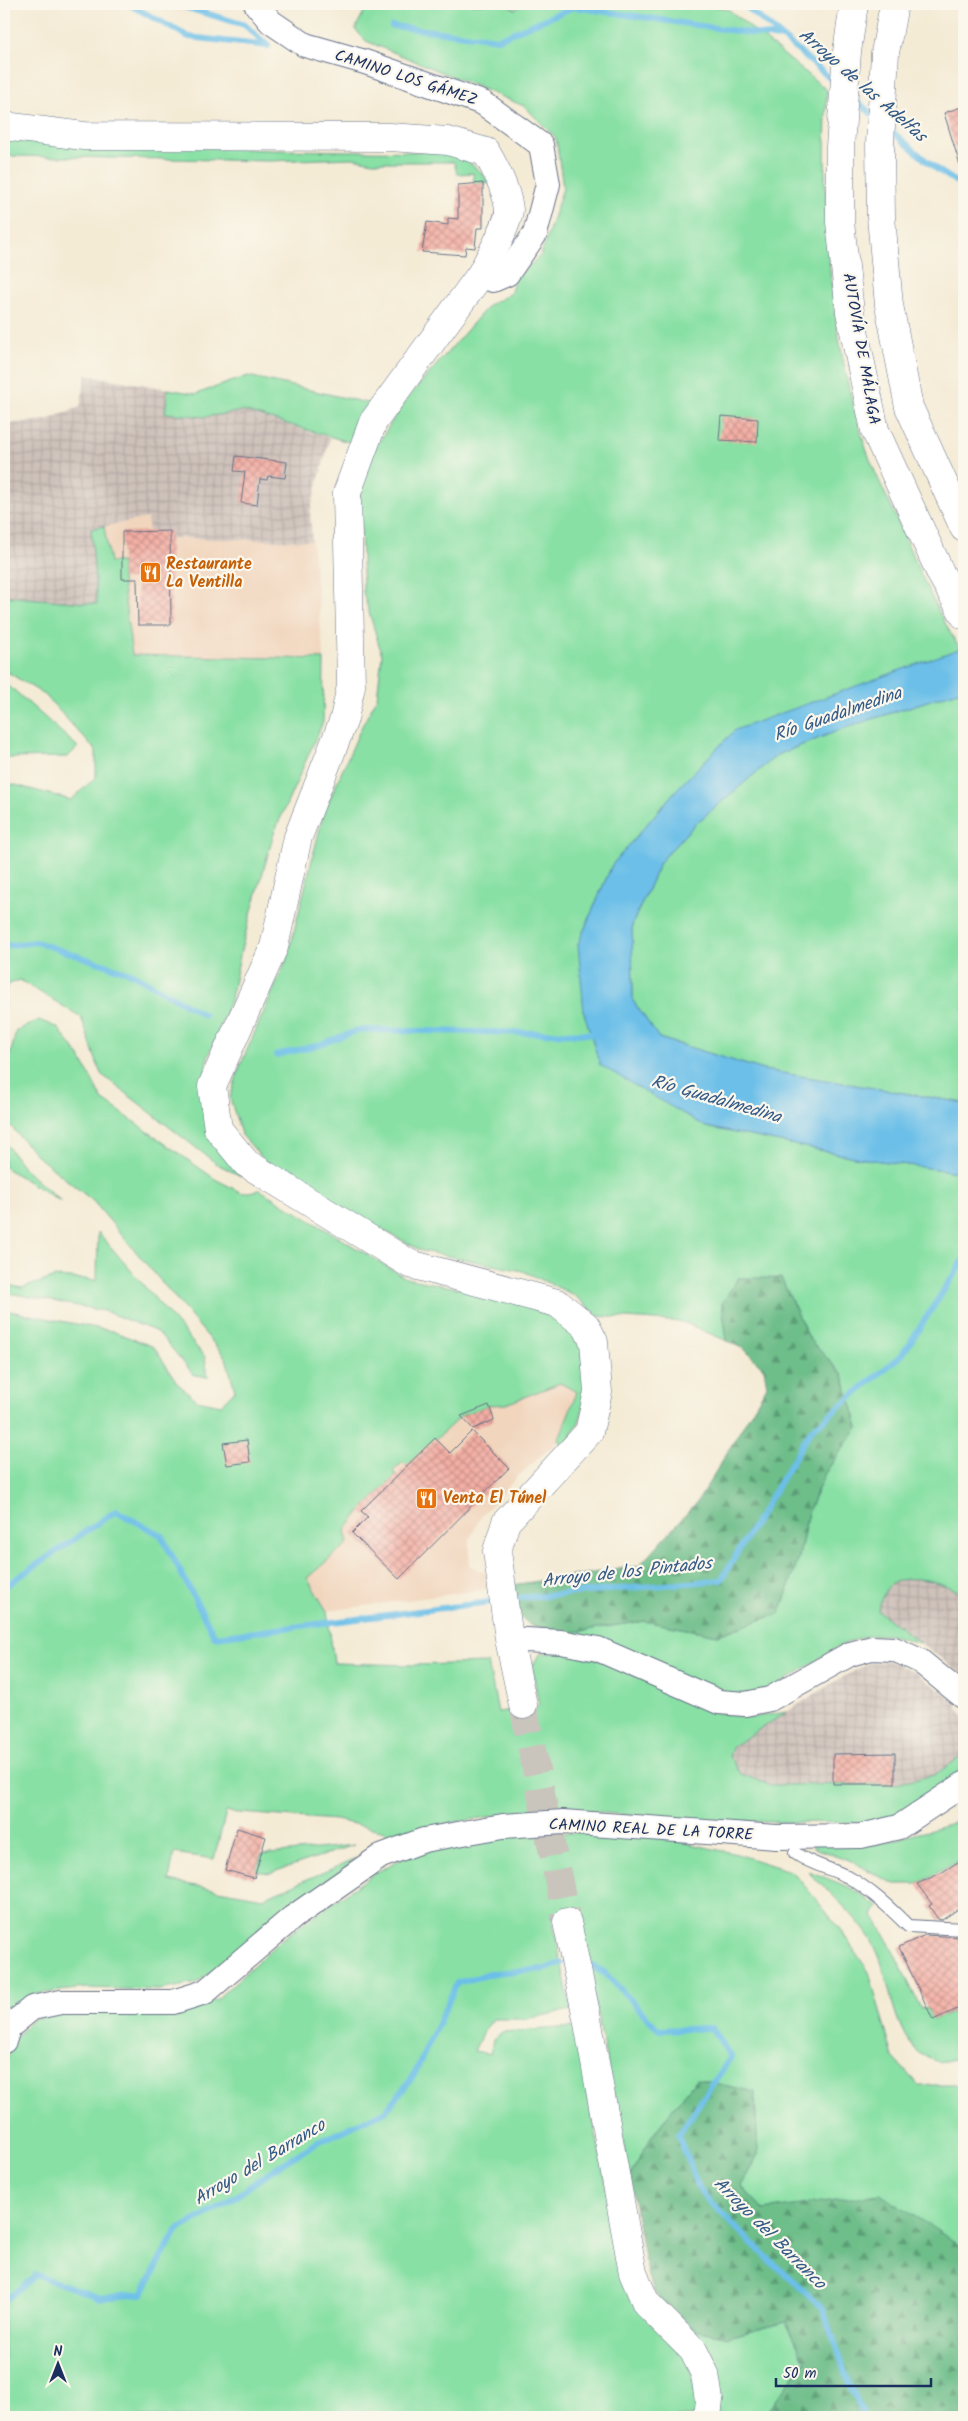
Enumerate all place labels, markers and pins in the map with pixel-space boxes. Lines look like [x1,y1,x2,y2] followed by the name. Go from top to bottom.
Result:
[166,552,252,595] place label: Restaurante La Ventilla
[138,561,162,585] restaurant icon: Restaurante La Ventilla
[415,1486,439,1510] restaurant icon: Venta El Túnel
[443,1486,547,1511] place label: Venta El Túnel

